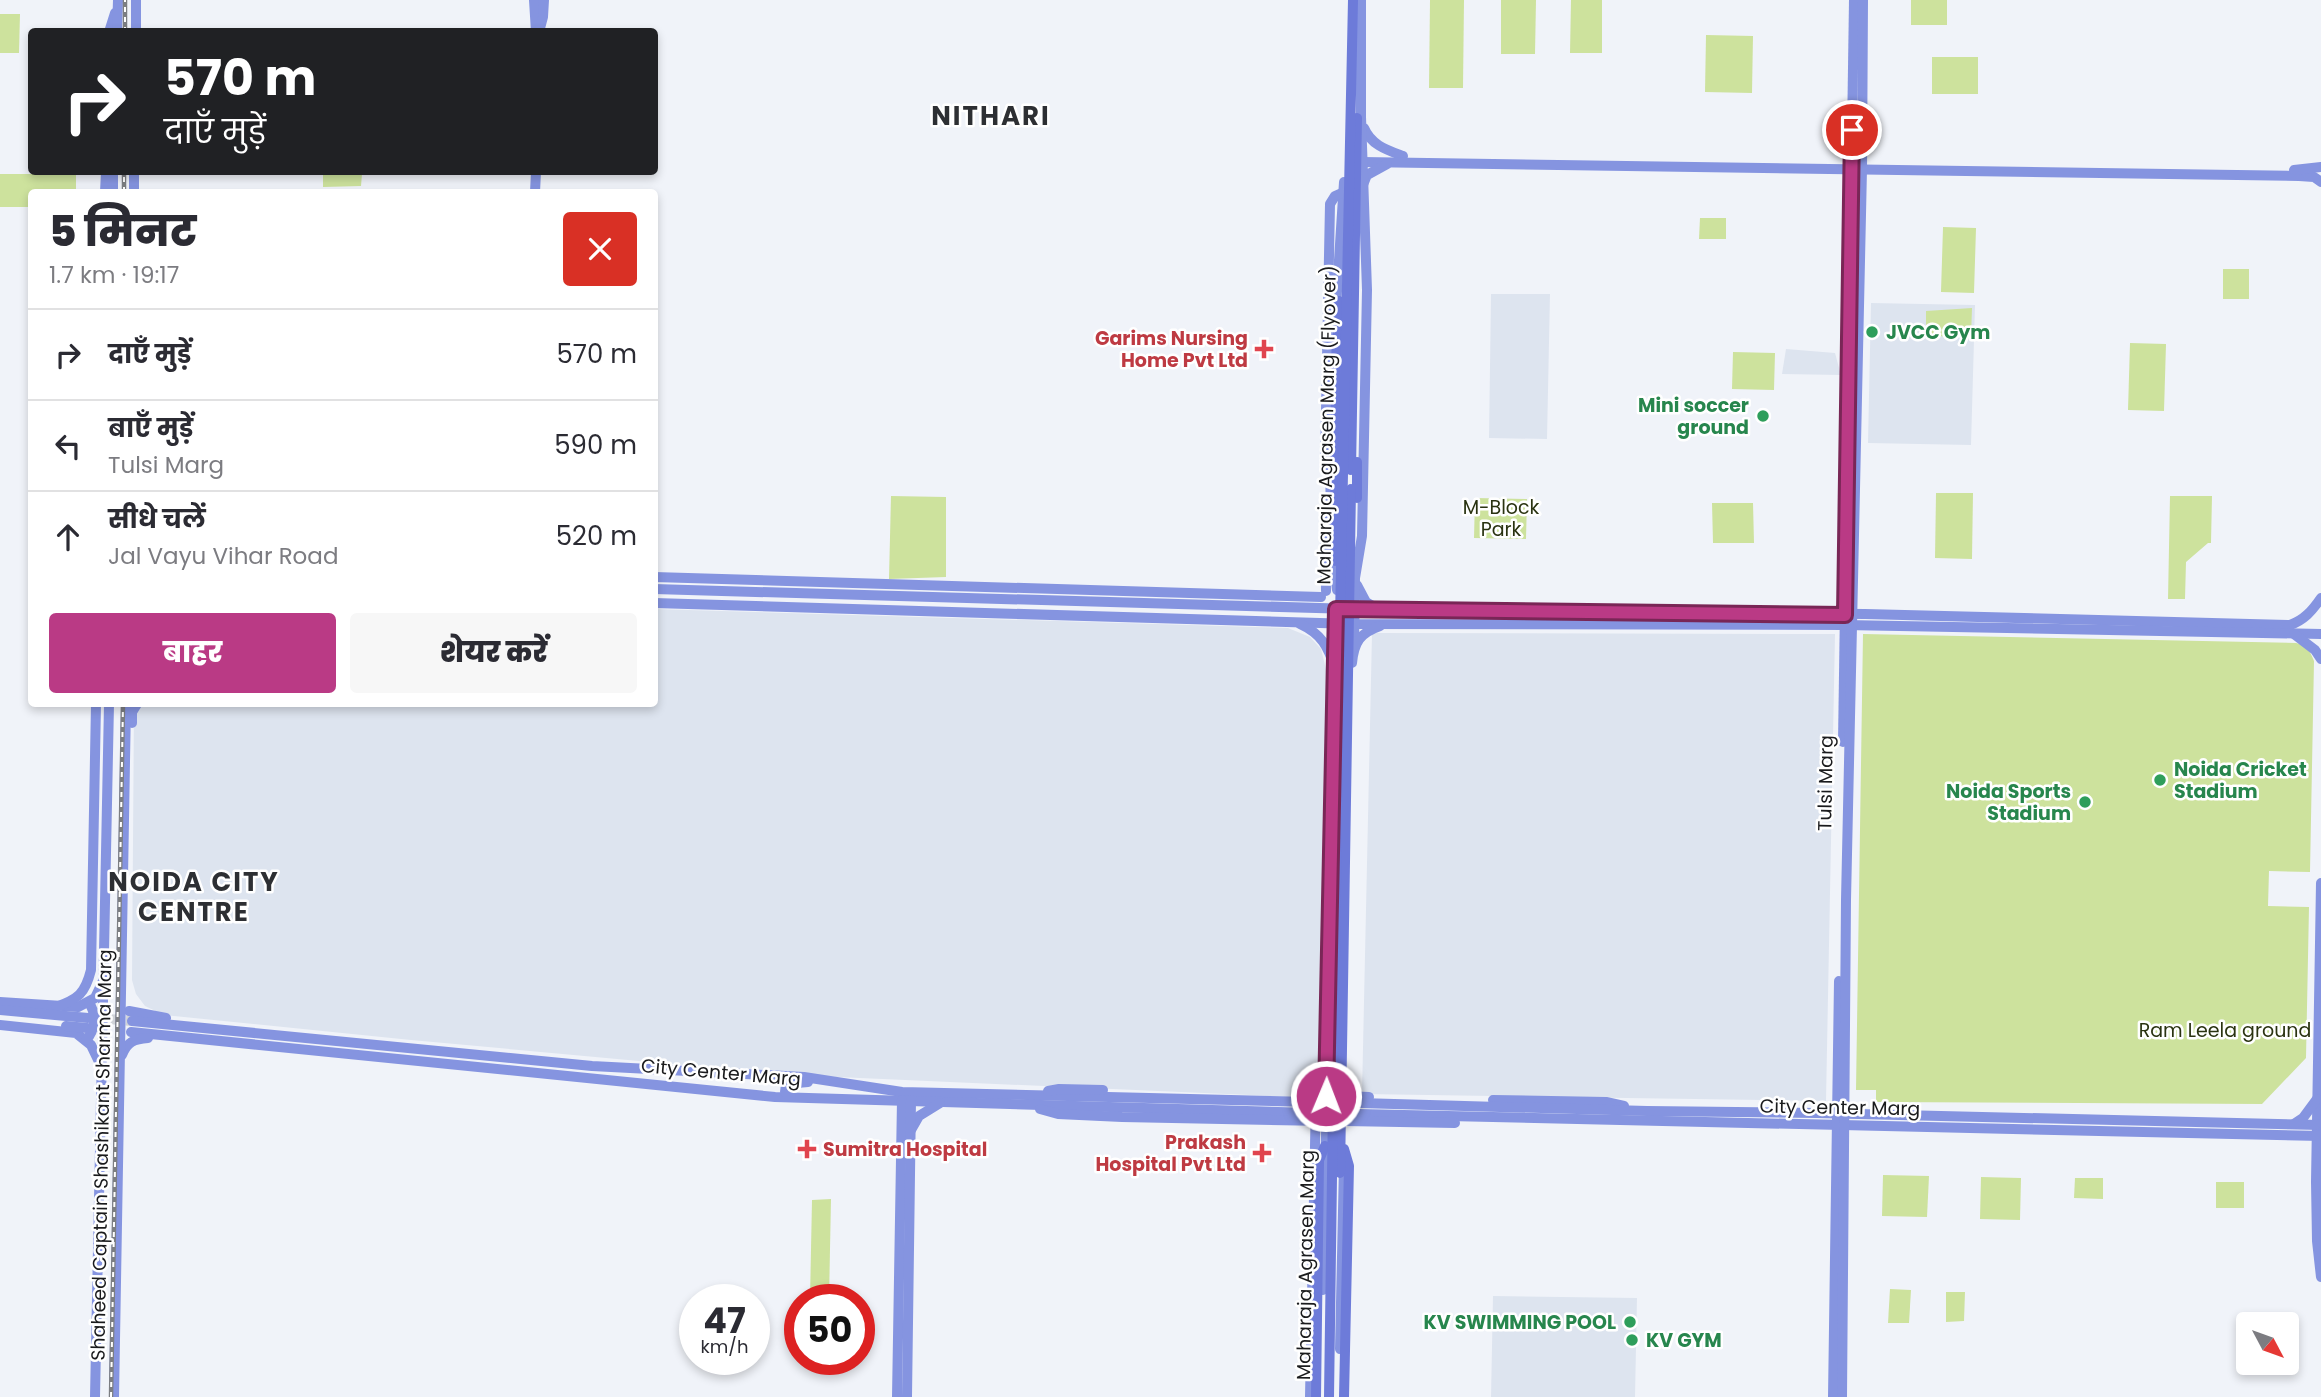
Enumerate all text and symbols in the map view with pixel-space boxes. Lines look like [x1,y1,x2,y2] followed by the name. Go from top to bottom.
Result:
[164,44,316,112] text: 570 m
[49,56,140,147] icon: right
[931,98,1051,134] district label: NITHARI
[1822,100,1882,160] pin
[164,109,266,154] text: दाएँ मुड़ें
[1833,111,1871,149] icon: arrive
[49,202,196,261] text: 5 मिनट
[563,212,637,286] button: close
[49,259,179,291] text: 1.7 km · 19:17
[1310,265,1343,585] street label: Maharaja Agrasen Marg (Flyover)
[1886,319,1990,346] place label: JVCC Gym
[1864,324,1880,340] marker: JVCC Gym
[1095,325,1248,374] place label: Garims Nursing Home Pvt Ltd
[49,336,87,374] icon: right
[108,336,191,372] text: दाएँ मुड़ें
[556,336,637,372] text: 570 m
[1254,339,1274,359] marker: Garims Nursing Home Pvt Ltd
[1638,392,1749,441] place label: Mini soccer ground
[1755,408,1771,424] marker: Mini soccer ground
[108,410,193,446] text: बाएँ मुड़ें
[49,427,87,465] icon: left
[554,427,637,463] text: 590 m
[108,449,224,481] text: Tulsi Marg
[1463,494,1540,543] park label: M-Block Park
[108,501,206,537] text: सीधे चलें
[49,518,87,556] icon: ahead
[556,518,637,554] text: 520 m
[108,540,338,572] text: Jal Vayu Vihar Road
[49,613,336,693] button: बाहर
[350,613,637,693] button: शेयर करें
[1811,735,1840,831] street label: Tulsi Marg
[2174,756,2307,805] place label: Noida Cricket Stadium
[2152,772,2168,788] marker: Noida Cricket Stadium
[1946,778,2071,827] place label: Noida Sports Stadium
[2077,794,2093,810] marker: Noida Sports Stadium
[108,864,280,930] district label: NOIDA CITY CENTRE
[84,949,119,1361] street label: Shaheed Captain Shashikant Sharma Marg
[2139,1017,2311,1044] park label: Ram Leela ground
[640,1052,802,1093] street label: City Center Marg
[1289,1059,1363,1133] position arrow
[1759,1093,1921,1122] street label: City Center Marg
[1095,1129,1246,1178] place label: Prakash Hospital Pvt Ltd
[823,1136,987,1163] place label: Sumitra Hospital
[797,1139,817,1159] marker: Sumitra Hospital
[1252,1143,1272,1163] marker: Prakash Hospital Pvt Ltd
[1290,1150,1321,1380] street label: Maharaja Agrasen Marg
[784,1284,875,1375] speed limit sign: 50
[703,1296,746,1345] text: 47
[1424,1309,1616,1336] place label: KV SWIMMING POOL
[2236,1312,2300,1376] north arrow
[2236,1312,2299,1375] map controls
[1622,1314,1638,1330] marker: KV SWIMMING POOL
[1646,1327,1722,1354] place label: KV GYM
[1624,1332,1640,1348] marker: KV GYM
[701,1334,748,1359] text: km/h

